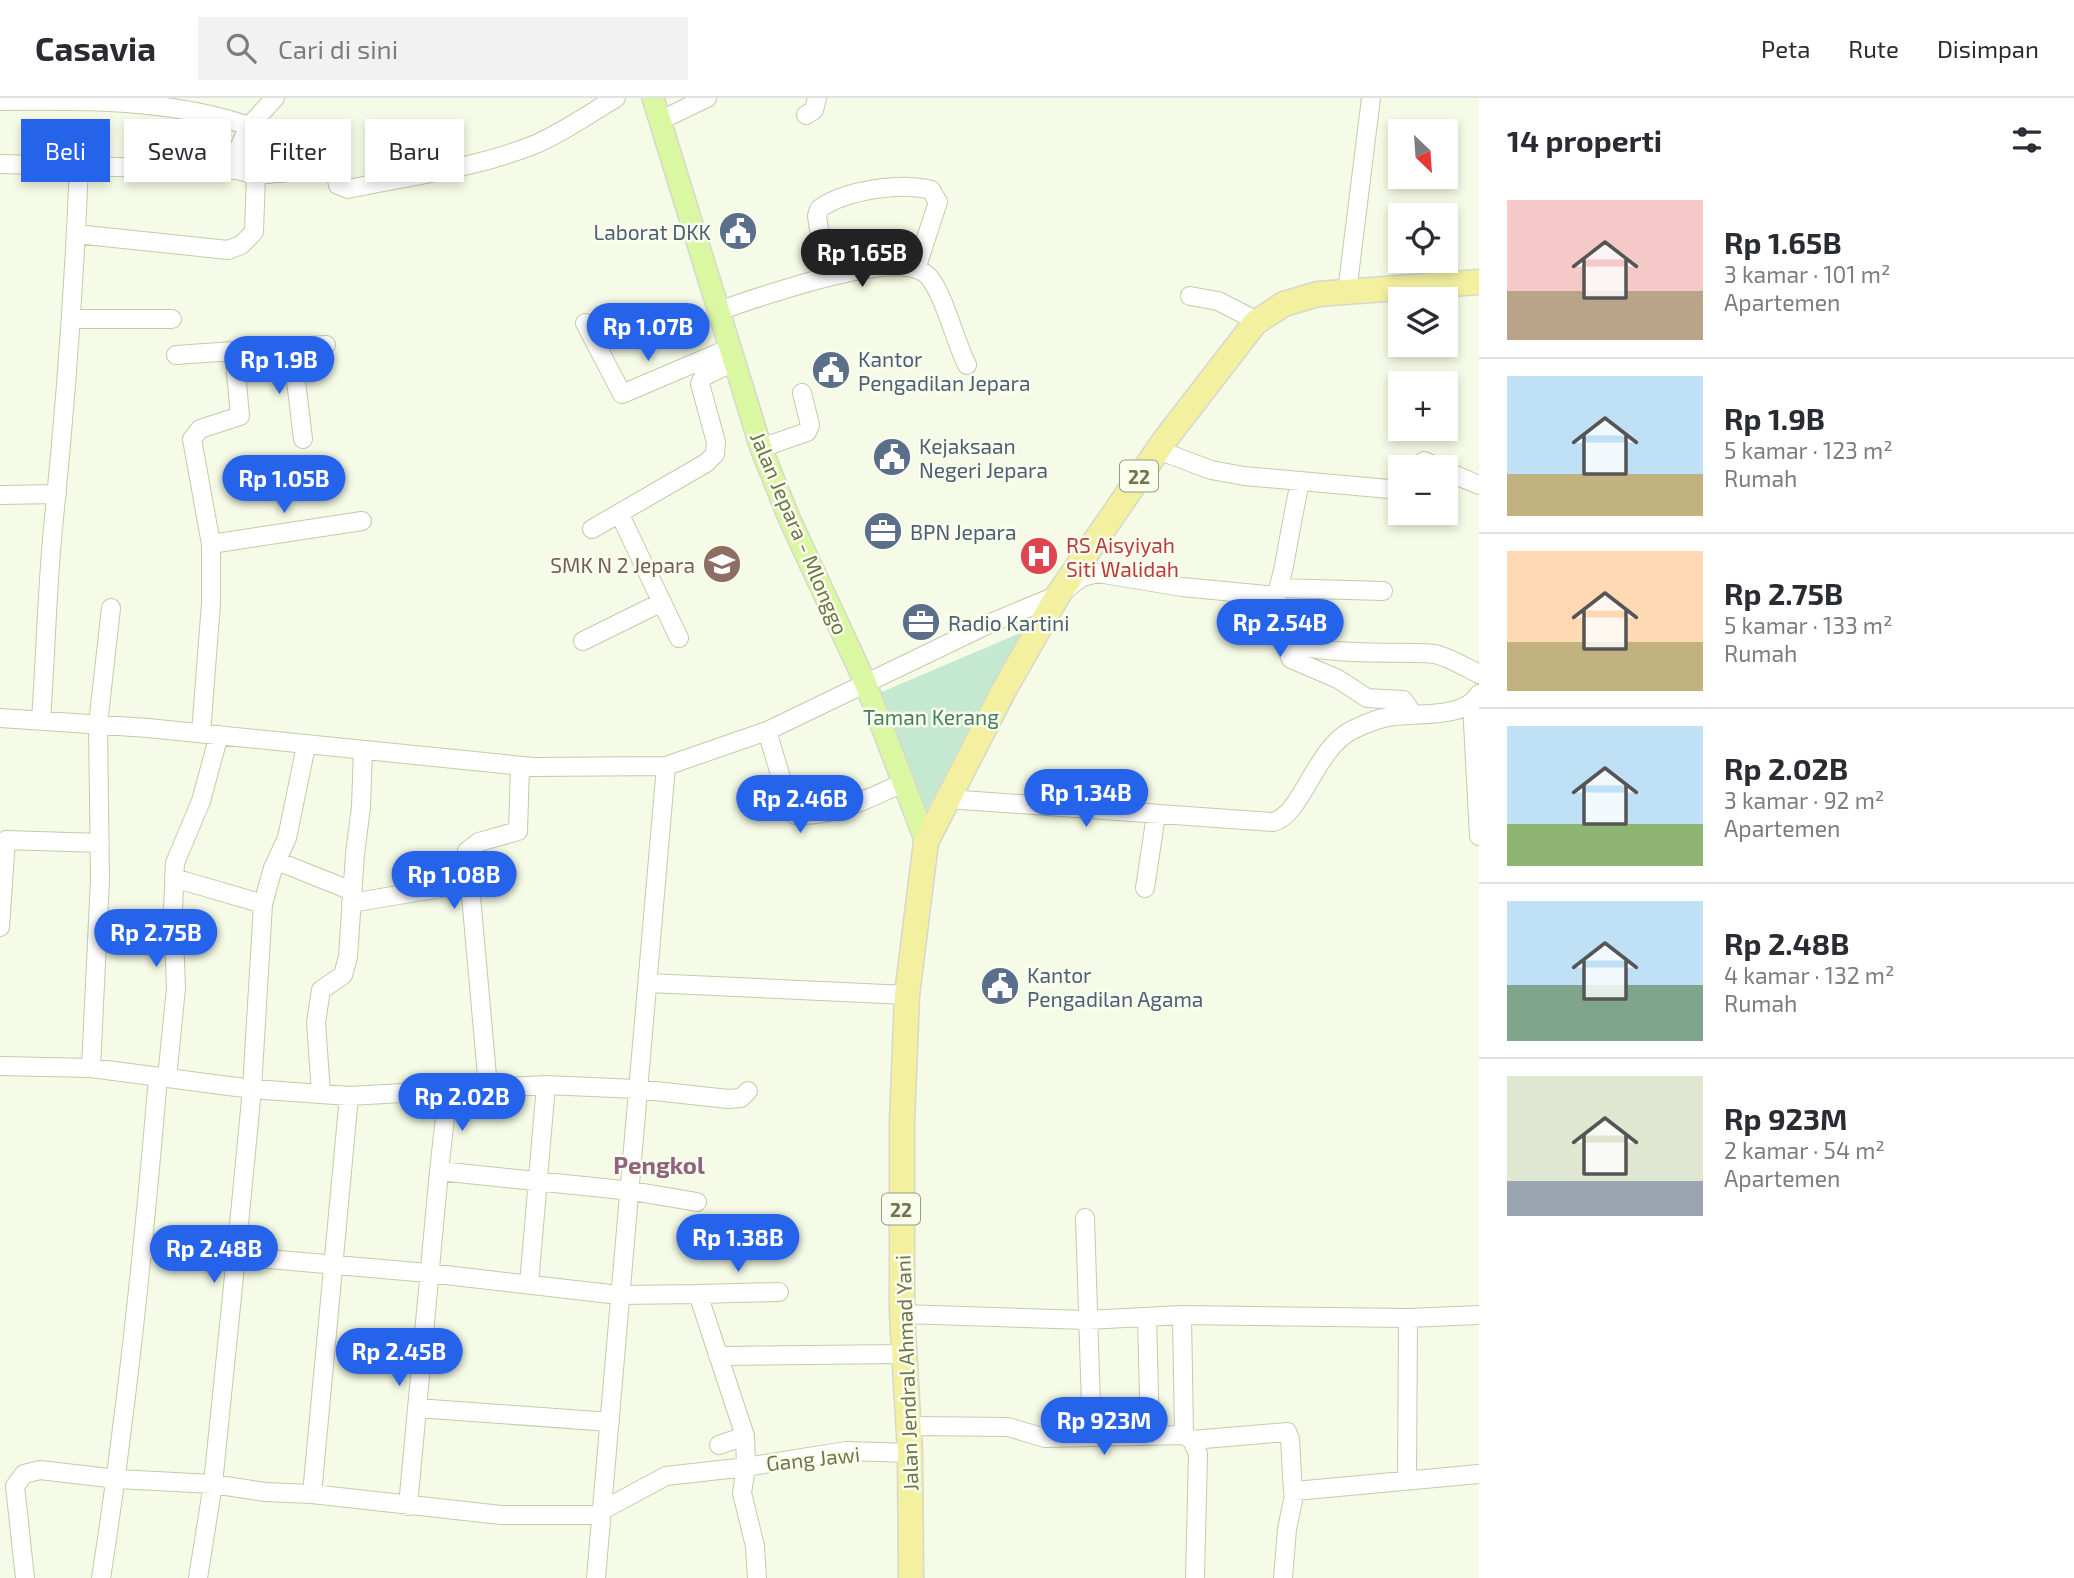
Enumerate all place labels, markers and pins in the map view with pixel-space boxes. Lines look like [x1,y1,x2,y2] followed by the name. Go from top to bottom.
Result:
[717,210,759,252] public building icon: Laborat DKK
[593,219,712,244] place label: Laborat DKK
[790,230,934,289] pin: Rp 1.65B
[576,303,720,363] pin: Rp 1.07B
[214,336,344,396] pin: Rp 1.9B
[858,346,1030,395] place label: Kantor Pengadilan Jepara
[810,349,852,391] public building icon: Kantor Pengadilan Jepara
[919,433,1048,482] place label: Kejaksaan Negeri Jepara
[871,436,913,478] public building icon: Kejaksaan Negeri Jepara
[212,456,356,515] pin: Rp 1.05B
[862,510,904,552] office icon: BPN Jepara
[910,519,1017,544] place label: BPN Jepara
[1066,532,1179,581] place label: RS Aisyiyah Siti Walidah
[1018,535,1060,577] hospital icon: RS Aisyiyah Siti Walidah
[701,543,743,585] school or university icon: SMK N 2 Jepara
[550,552,695,577] place label: SMK N 2 Jepara
[1208,600,1352,659] pin: Rp 2.54B
[900,601,942,643] office icon: Radio Kartini
[948,610,1069,635] place label: Radio Kartini
[1014,770,1158,829] pin: Rp 1.34B
[728,776,872,835] pin: Rp 2.46B
[382,852,526,911] pin: Rp 1.08B
[84,910,228,969] pin: Rp 2.75B
[1027,962,1203,1011] place label: Kantor Pengadilan Agama
[979,965,1021,1007] public building icon: Kantor Pengadilan Agama
[390,1074,534,1133] pin: Rp 2.02B
[666,1214,810,1274] pin: Rp 1.38B
[142,1226,286,1285] pin: Rp 2.48B
[327,1328,471,1388] pin: Rp 2.45B
[1039,1398,1169,1457] pin: Rp 923M

